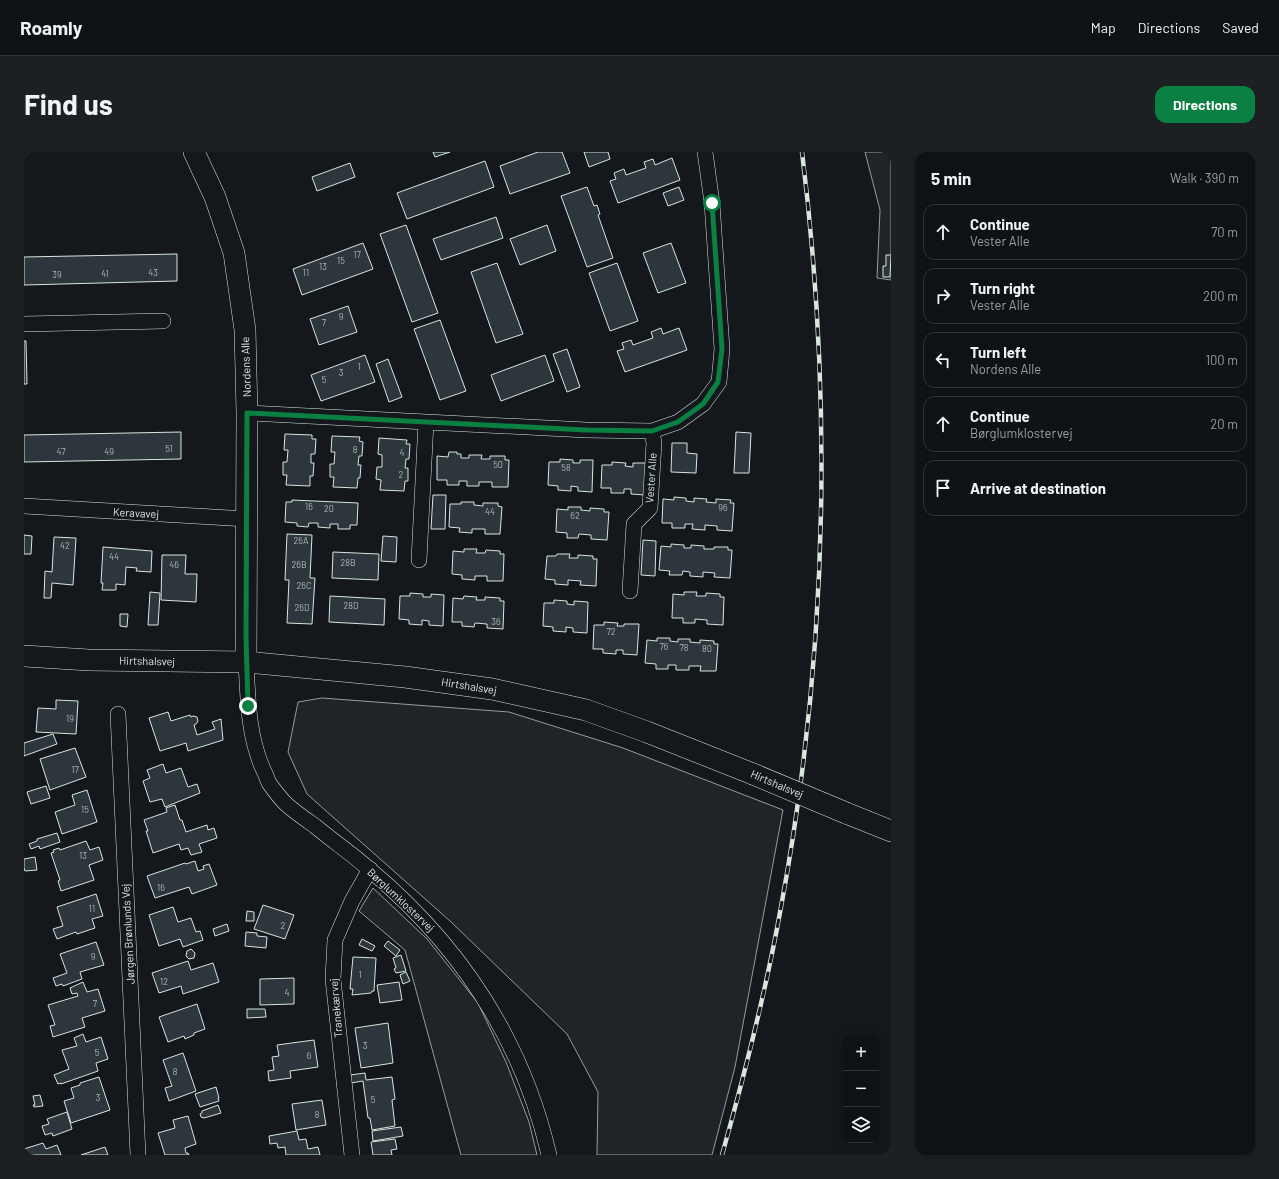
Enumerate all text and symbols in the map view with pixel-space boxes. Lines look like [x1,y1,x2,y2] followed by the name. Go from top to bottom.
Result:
[20,16,82,39] text: Roamly
[1091,19,1116,36] text: Map
[1138,19,1200,36] text: Directions
[1222,19,1259,36] text: Saved
[1155,86,1255,123] button: Directions
[24,87,113,121] text: Find us
[931,168,971,188] text: 5 min
[1170,170,1239,186] text: Walk · 390 m
[703,194,721,212] route start
[970,215,1030,233] text: Continue
[932,221,954,243] icon: ahead
[1211,224,1238,240] text: 70 m
[970,233,1030,249] text: Vester Alle
[353,249,361,260] house number: 17
[337,255,345,266] house number: 15
[319,261,327,272] house number: 13
[148,267,158,278] house number: 43
[303,267,309,278] house number: 11
[101,268,109,279] house number: 41
[52,269,62,280] house number: 39
[970,279,1035,297] text: Turn right
[932,285,954,307] icon: right
[1203,288,1238,304] text: 200 m
[970,297,1030,313] text: Vester Alle
[339,311,344,322] house number: 9
[322,317,327,328] house number: 7
[238,337,253,397] street label: Nordens Alle
[970,343,1026,361] text: Turn left
[932,349,954,371] icon: left
[1205,352,1238,368] text: 100 m
[357,361,361,372] house number: 1
[970,361,1041,377] text: Nordens Alle
[339,367,344,378] house number: 3
[322,374,327,385] house number: 5
[970,407,1030,425] text: Continue
[932,413,954,435] icon: ahead
[1210,416,1238,432] text: 20 m
[970,425,1073,441] text: Børglumklostervej
[165,443,173,454] house number: 51
[353,444,358,455] house number: 8
[57,446,66,457] house number: 47
[104,446,114,457] house number: 49
[400,447,405,458] house number: 4
[642,452,659,504] street label: Vester Alle
[493,459,503,470] house number: 50
[561,462,571,473] house number: 58
[399,469,404,480] house number: 2
[932,477,954,499] icon: arrive
[970,479,1106,497] text: Arrive at destination
[305,501,313,512] house number: 16
[718,502,728,513] house number: 96
[324,503,334,514] house number: 20
[113,505,159,520] street label: Keravavej
[485,506,495,517] house number: 44
[570,510,580,521] house number: 62
[294,535,309,546] house number: 26A
[60,540,70,551] house number: 42
[109,551,119,562] house number: 44
[340,557,356,568] house number: 28B
[169,559,179,570] house number: 46
[291,559,307,570] house number: 26B
[297,580,311,591] house number: 26C
[343,600,359,611] house number: 28D
[294,602,310,613] house number: 26D
[491,616,501,627] house number: 36
[606,626,616,637] house number: 72
[660,641,669,652] house number: 76
[680,642,689,653] house number: 78
[702,643,712,654] house number: 80
[119,654,175,667] street label: Hirtshalsvej
[440,675,498,696] street label: Hirtshalsvej
[239,697,257,715] route end
[66,713,74,724] house number: 19
[71,764,79,775] house number: 17
[749,767,806,800] street label: Hirtshalsvej
[81,804,89,815] house number: 15
[79,850,87,861] house number: 13
[365,865,438,934] street label: Børglumklostervej
[157,882,165,893] house number: 16
[118,883,137,985] street label: Jørgen Brønlunds Vej
[89,903,95,914] house number: 11
[281,920,286,931] house number: 2
[91,951,96,962] house number: 9
[358,969,362,980] house number: 1
[160,976,168,987] house number: 12
[326,978,345,1038] street label: Tranekærvej
[285,987,290,998] house number: 4
[93,998,98,1009] house number: 7
[843,1035,879,1143] map controls
[843,1035,879,1071] button: +
[363,1040,368,1051] house number: 3
[95,1047,100,1058] house number: 5
[307,1050,312,1061] house number: 6
[173,1066,178,1077] house number: 8
[843,1071,879,1107] button: −
[96,1092,101,1103] house number: 3
[371,1094,376,1105] house number: 5
[843,1107,879,1143] button: layers
[315,1109,320,1120] house number: 8

